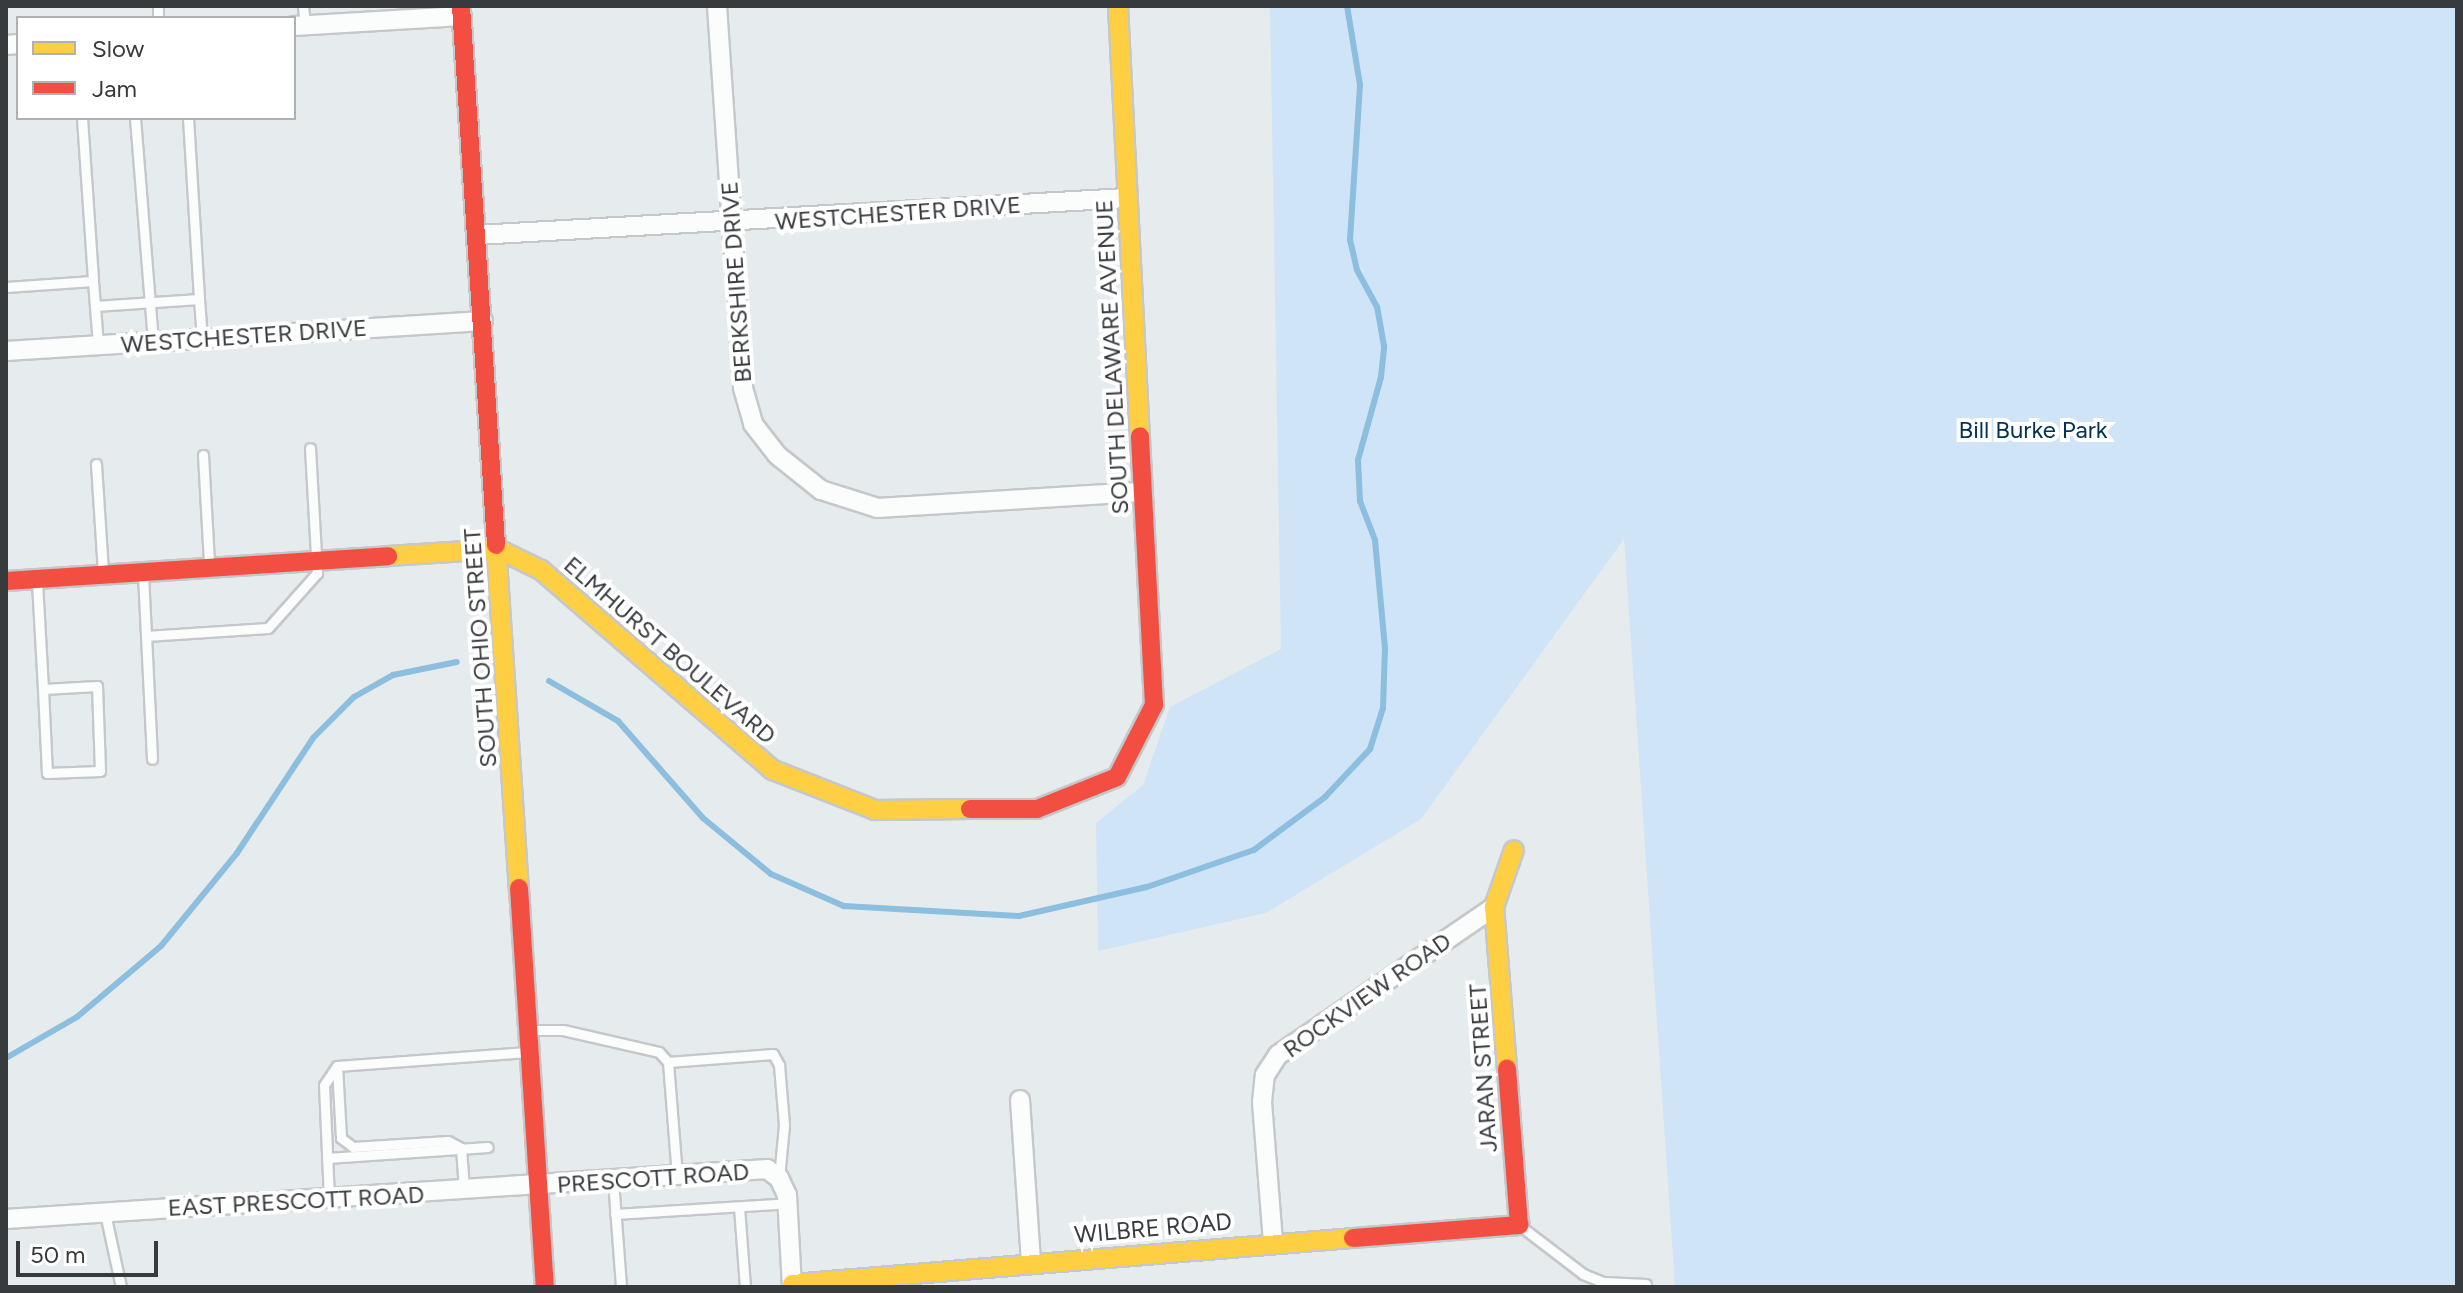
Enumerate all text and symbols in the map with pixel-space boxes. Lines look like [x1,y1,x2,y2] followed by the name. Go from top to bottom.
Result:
[16,16,296,120] legend
[92,34,144,63] text: Slow
[92,74,137,103] text: Jam
[715,180,757,384] street label: BERKSHIRE DRIVE
[774,190,1022,236] street label: WESTCHESTER DRIVE
[1089,199,1135,515] street label: SOUTH DELAWARE AVENUE
[120,313,368,359] street label: WESTCHESTER DRIVE
[1959,416,2107,444] park label: Bill Burke Park
[457,527,503,769] street label: SOUTH OHIO STREET
[558,550,782,750] street label: ELMHURST BOULEVARD
[1278,926,1456,1064] street label: ROCKVIEW ROAD
[1463,983,1503,1153] street label: JARAN STREET
[556,1157,750,1199] street label: PRESCOTT ROAD
[167,1180,425,1222] street label: EAST PRESCOTT ROAD
[1073,1207,1233,1249] street label: WILBRE ROAD
[20,1225,162,1275] scale bar
[30,1240,86,1269] text: 50 m

